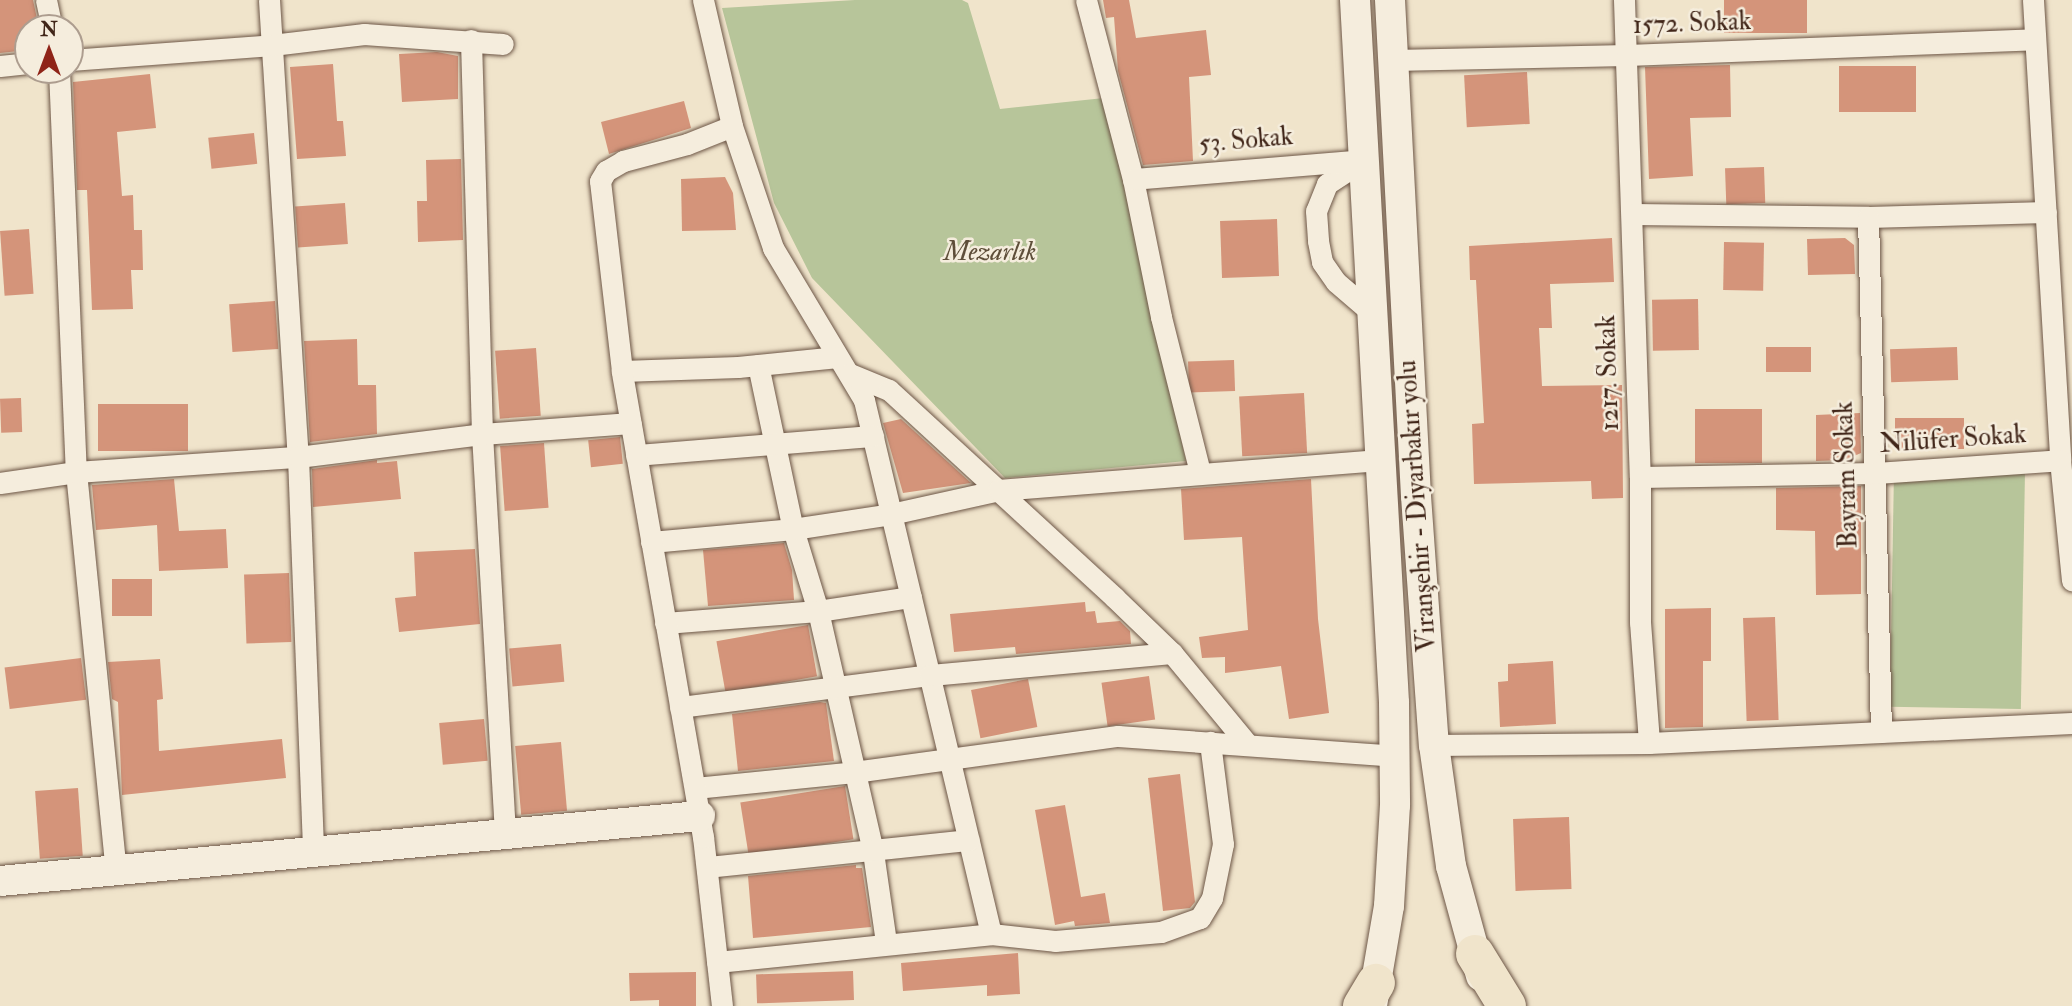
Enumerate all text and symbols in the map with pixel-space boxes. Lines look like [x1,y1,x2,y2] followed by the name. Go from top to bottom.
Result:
[1632,6,1752,42] street label: 1572. Sokak
[14,14,84,84] north arrow
[40,18,58,42] text: N
[1198,121,1294,161] street label: 53. Sokak
[944,237,1036,269] park label: Mezarlık
[1591,315,1627,431] street label: 1217. Sokak
[1392,359,1444,653] street label: Viranşehir - Diyarbakır yolu
[1829,401,1865,549] street label: Bayram Sokak
[1879,419,2027,461] street label: Nilüfer Sokak

